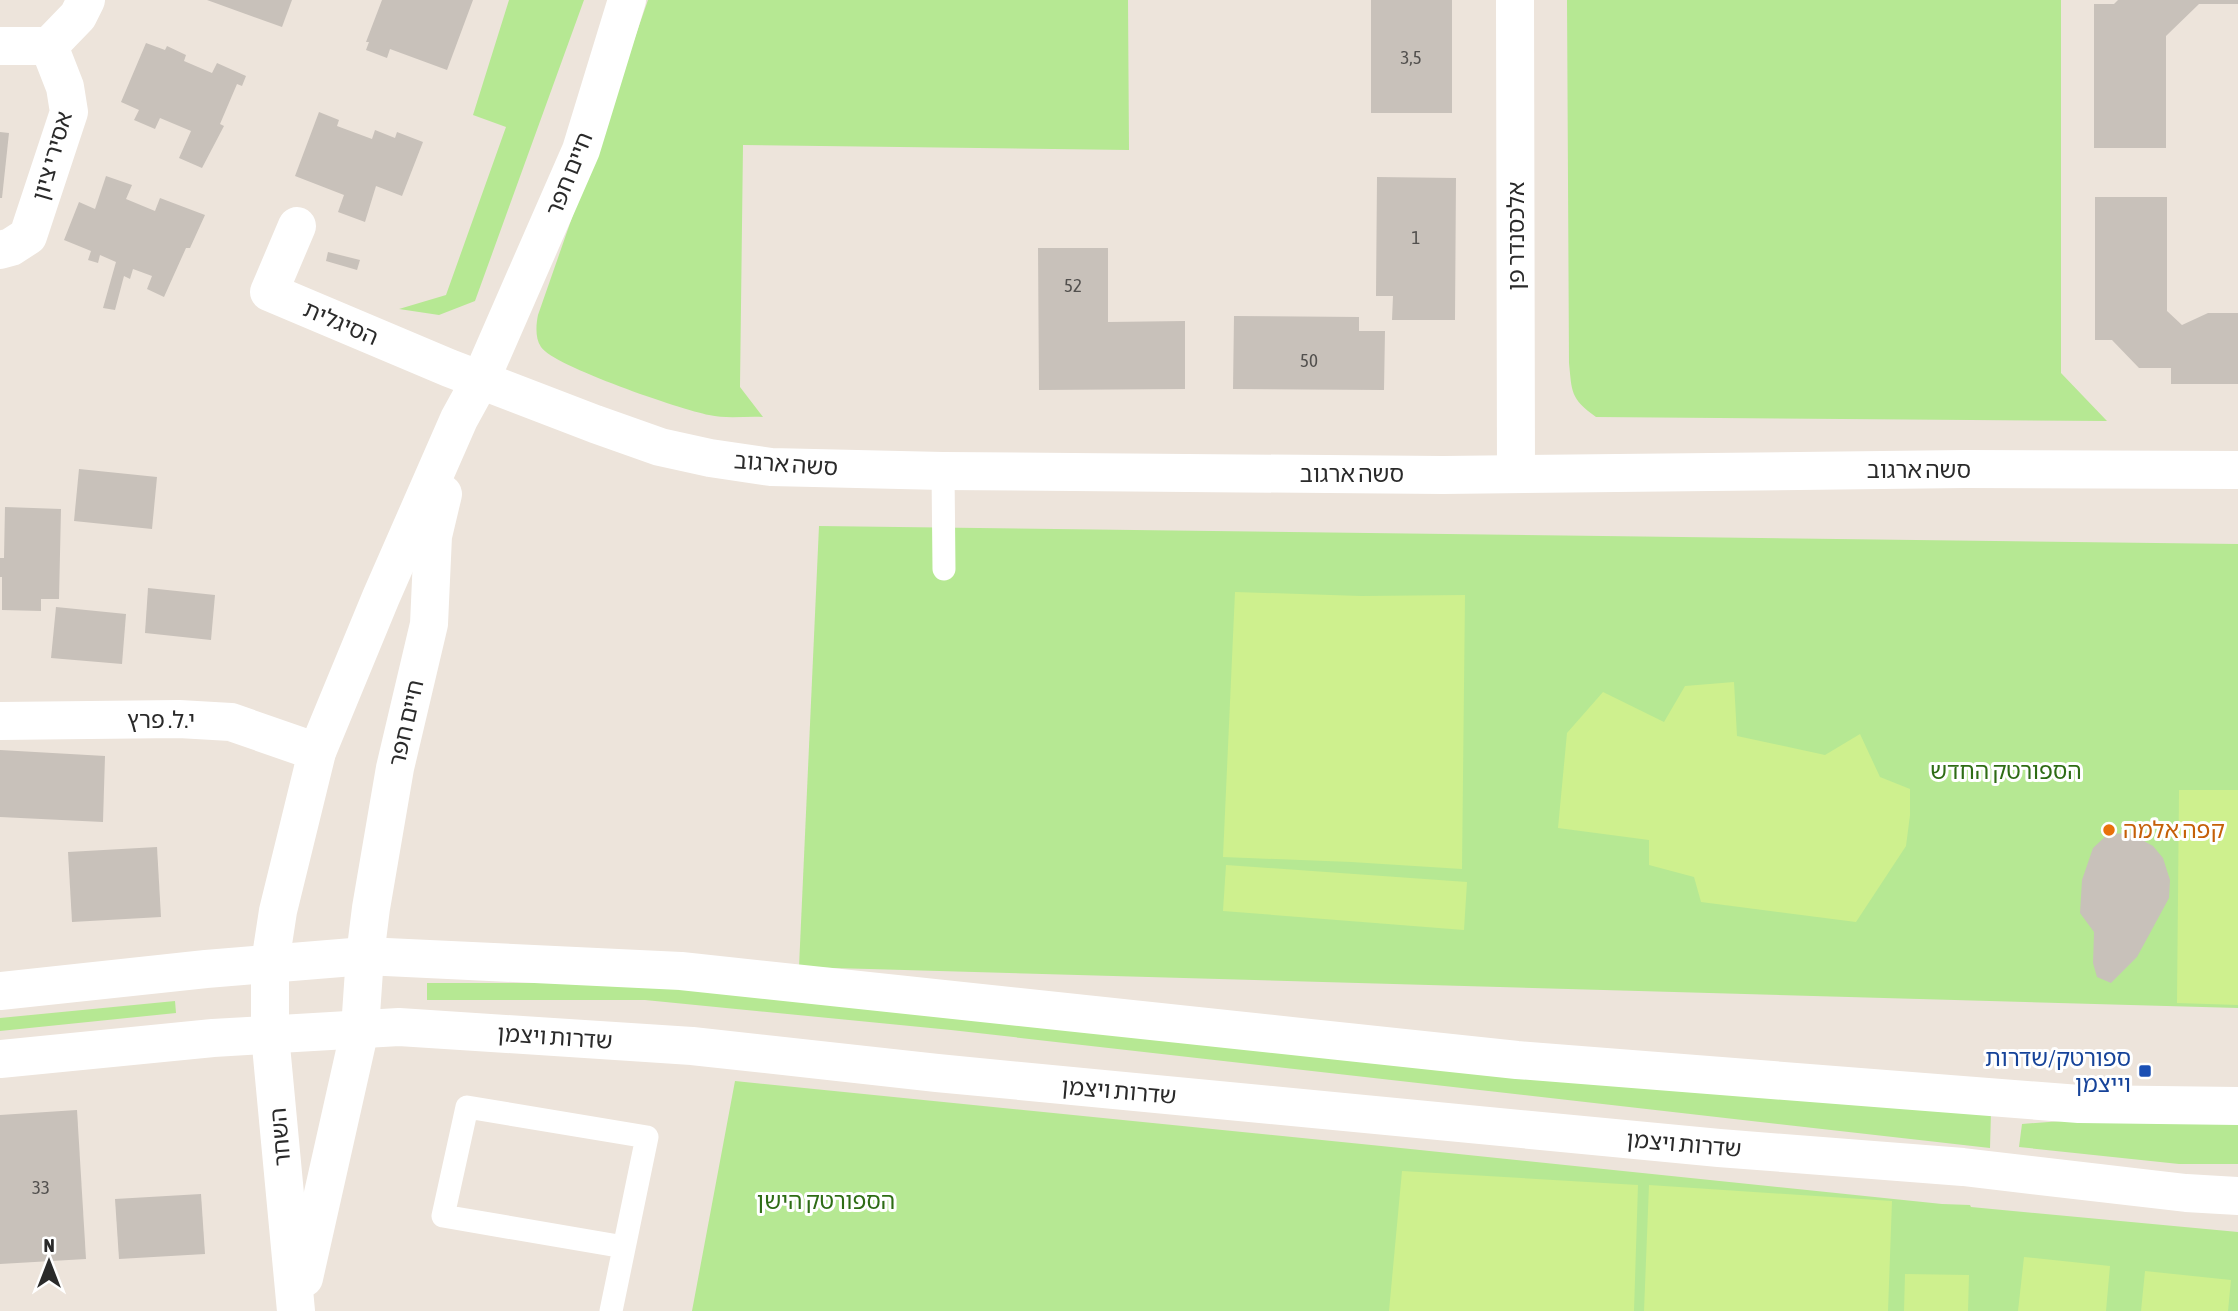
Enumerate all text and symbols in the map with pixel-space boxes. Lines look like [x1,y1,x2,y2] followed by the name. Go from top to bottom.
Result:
[1400,46,1422,68] house number: 3,5
[27,109,77,203] street label: אסירי ציון
[540,128,598,220] street label: חיים חפר
[1503,182,1529,290] street label: אלכסנדר פן
[1412,226,1420,248] house number: 1
[1064,274,1082,296] house number: 52
[300,296,382,350] street label: הסיגלית
[1300,349,1318,371] house number: 50
[733,447,839,481] street label: סשה ארגוב
[1867,457,1971,483] street label: סשה ארגוב
[1300,461,1404,487] street label: סשה ארגוב
[383,677,429,769] street label: חיים חפר
[127,707,195,733] street label: י.ל. פרץ
[1930,758,2082,784] park label: הספורטק החדש
[2123,817,2225,843] place label: קפה אלמה
[2101,822,2117,838] marker: קפה אלמה
[496,1020,614,1054] street label: שדרות ויצמן
[1985,1045,2131,1097] place label: ספורטק/שדרות וייצמן
[2137,1063,2153,1079] marker: ספורטק/שדרות וייצמן
[1060,1073,1178,1109] street label: שדרות ויצמן
[265,1107,295,1167] street label: השחר
[1625,1126,1743,1162] street label: שדרות ויצמן
[32,1176,50,1198] house number: 33
[757,1188,895,1214] park label: הספורטק הישן
[14,1227,84,1297] north arrow
[43,1234,55,1256] text: N

